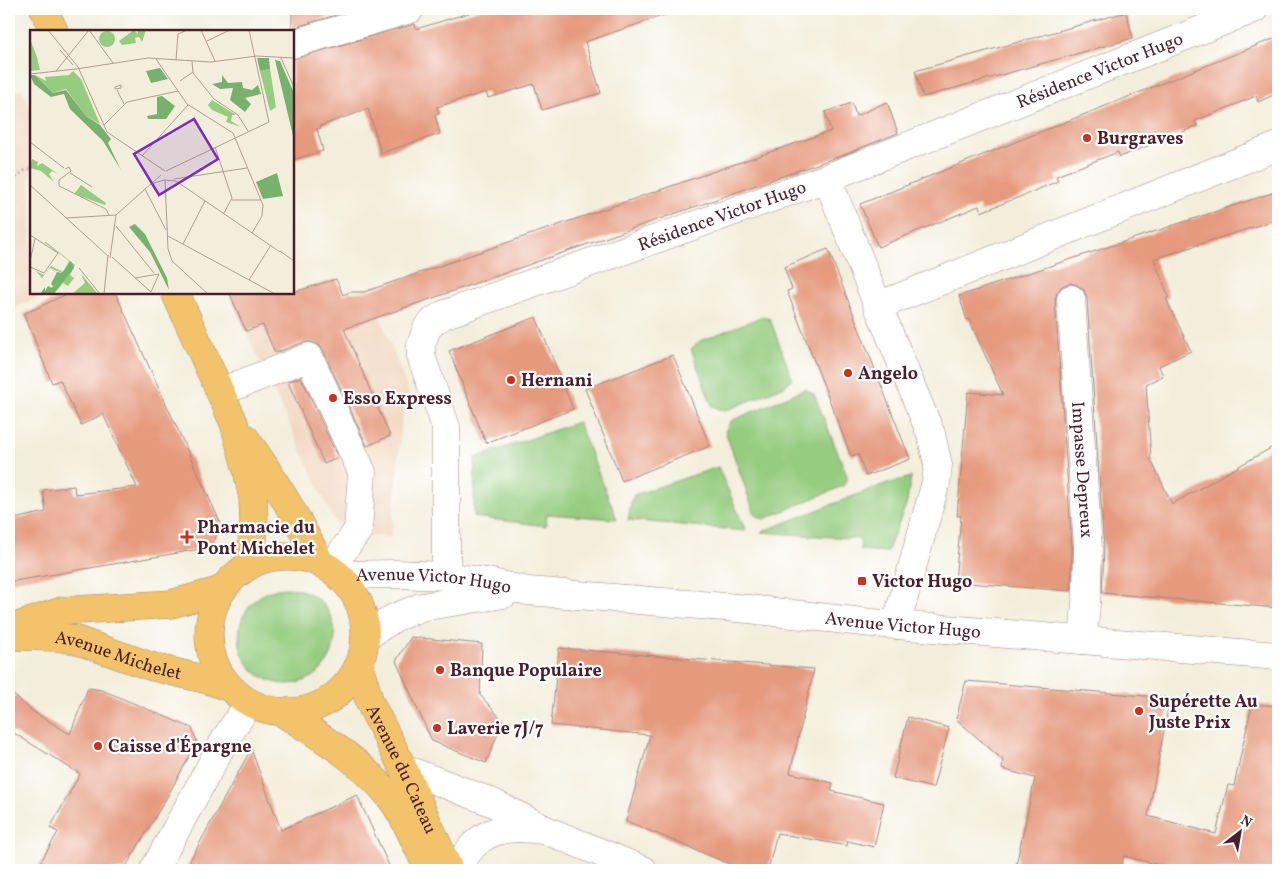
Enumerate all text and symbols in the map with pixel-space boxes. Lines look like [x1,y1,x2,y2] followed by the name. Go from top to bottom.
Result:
[1013,27,1187,116] street label: Résidence Victor Hugo
[30,30,294,294] inset map
[1097,127,1184,152] place label: Burgraves
[1081,132,1093,144] marker: Burgraves
[635,175,810,258] street label: Résidence Victor Hugo
[858,362,918,387] place label: Angelo
[842,367,854,379] marker: Angelo
[521,369,593,394] place label: Hernani
[505,374,517,386] marker: Hernani
[343,387,452,412] place label: Esso Express
[327,392,339,404] marker: Esso Express
[1064,401,1098,539] street label: Impasse Depreux
[197,516,315,562] place label: Pharmacie du Pont Michelet
[181,531,193,543] marker: Pharmacie du Pont Michelet
[356,563,513,601] street label: Avenue Victor Hugo
[872,570,972,595] place label: Victor Hugo
[856,575,868,587] marker: Victor Hugo
[824,607,982,646] street label: Avenue Victor Hugo
[53,626,184,687] street label: Avenue Michelet
[450,659,602,684] place label: Banque Populaire
[434,664,446,676] marker: Banque Populaire
[1148,690,1258,736] place label: Supérette Au Juste Prix
[359,701,442,838] street label: Avenue du Cateau
[1133,705,1145,717] marker: Supérette Au Juste Prix
[447,717,544,742] place label: Laverie 7J/7
[431,722,443,734] marker: Laverie 7J/7
[108,735,252,760] place label: Caisse d'Épargne
[92,740,104,752] marker: Caisse d'Épargne
[1214,806,1264,856] north arrow
[1237,811,1255,833] text: N

